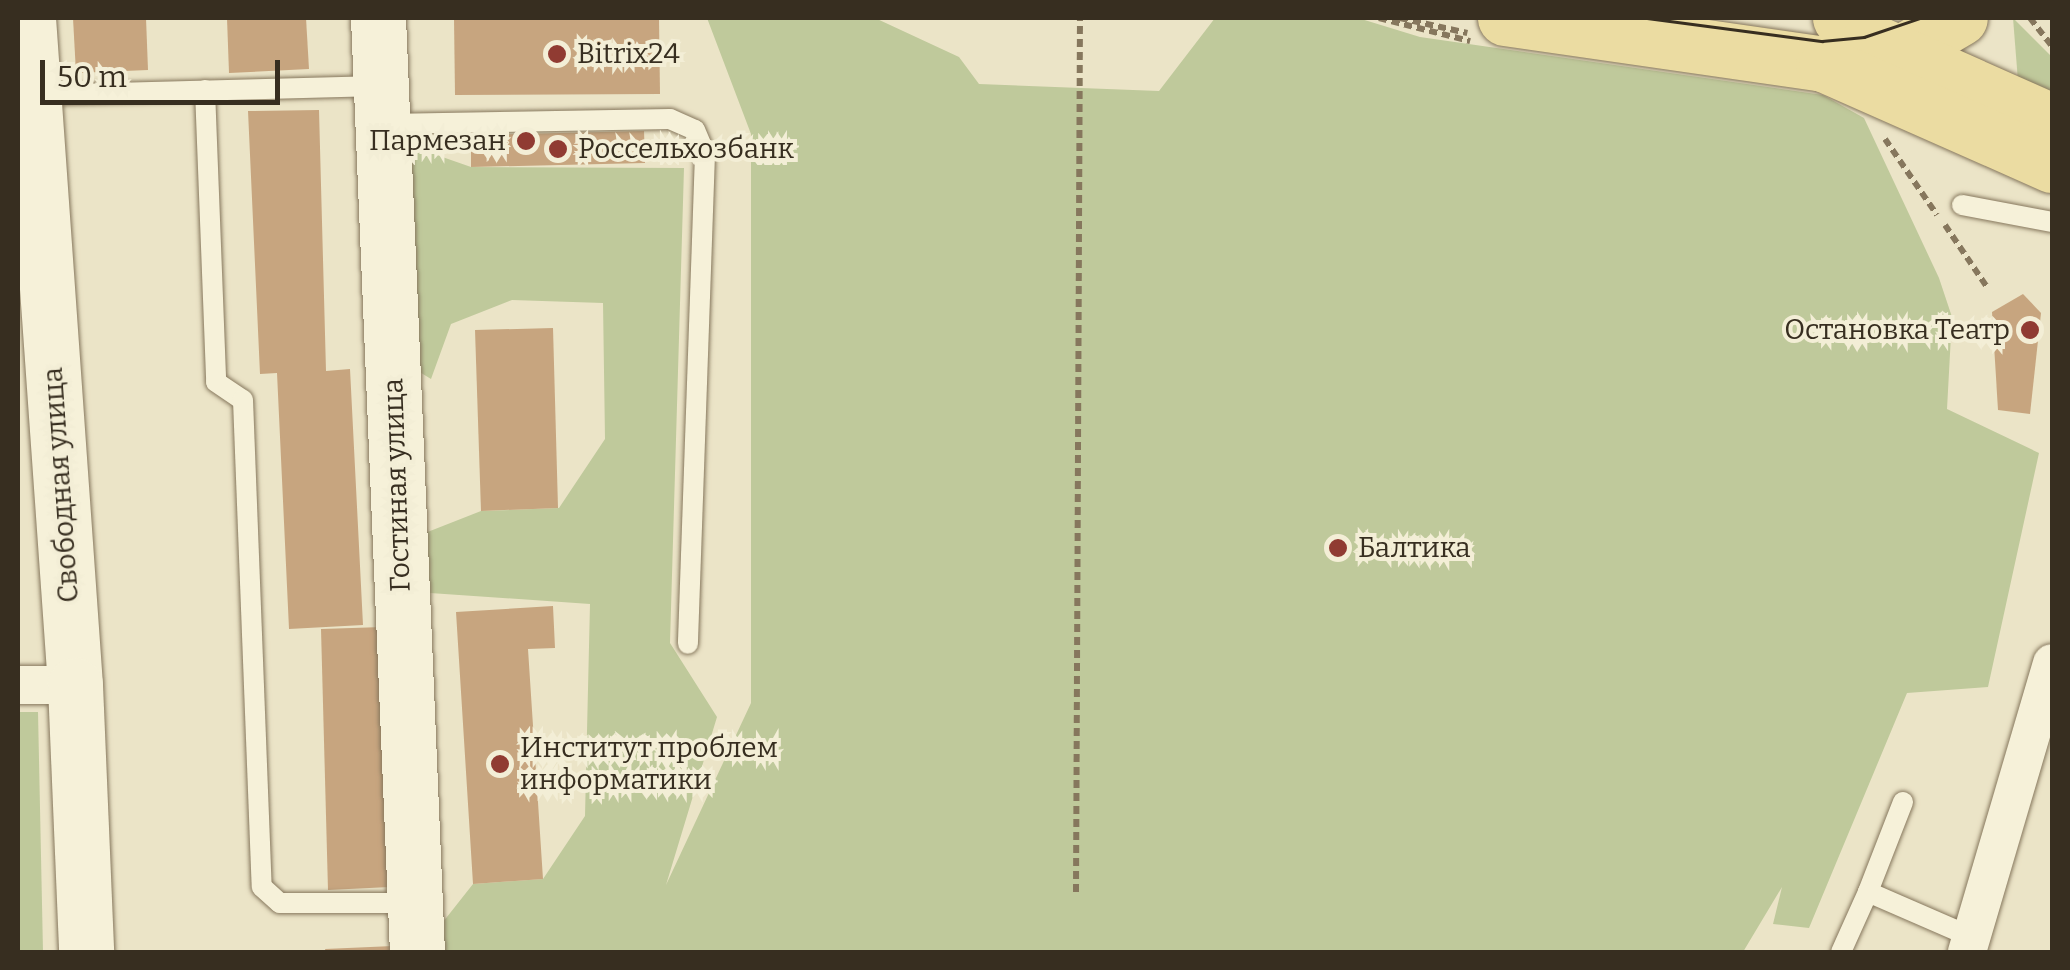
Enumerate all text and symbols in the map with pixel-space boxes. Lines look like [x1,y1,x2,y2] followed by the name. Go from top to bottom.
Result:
[577,37,680,71] place label: Bitrix24
[45,40,285,102] scale bar
[546,43,568,65] marker: Bitrix24
[57,59,127,95] text: 50 m
[369,124,506,158] place label: Пармезан
[515,130,537,152] marker: Пармезан
[578,132,794,166] place label: Россельхозбанк
[547,138,569,160] marker: Россельхозбанк
[1784,313,2010,347] place label: Остановка Театр
[2019,319,2041,341] marker: Остановка Театр
[36,366,86,604] street label: Свободная улица
[376,378,418,592] street label: Гостиная улица
[1358,531,1471,565] place label: Балтика
[1327,537,1349,559] marker: Балтика
[520,731,778,797] place label: Институт проблем информатики
[489,753,511,775] marker: Институт проблем информатики

